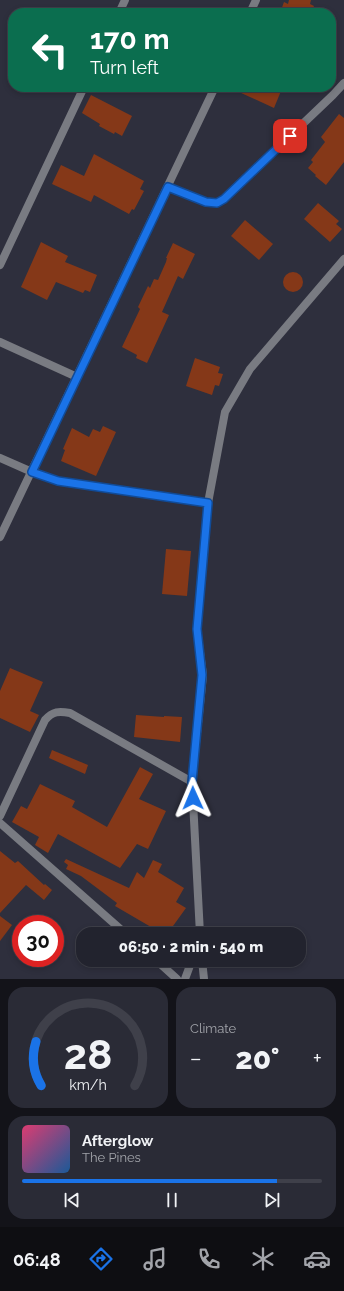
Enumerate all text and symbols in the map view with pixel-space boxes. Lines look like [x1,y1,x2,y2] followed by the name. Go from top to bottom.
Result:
[90,23,170,56] text: 170 m
[24,24,76,76] icon: left
[90,57,159,78] text: Turn left
[273,119,307,153] pin
[279,125,301,147] icon: arrive
[172,777,214,819] position arrow
[12,915,64,967] speed limit sign: 30
[119,938,263,956] text: 06:50 · 2 min · 540 m
[190,1021,236,1036] text: Climate
[64,1029,112,1078] text: 28
[235,1041,279,1076] text: 20°
[190,1045,202,1071] text: −
[313,1045,322,1071] text: +
[69,1076,107,1092] text: km/h
[82,1132,153,1150] text: Afterglow
[82,1150,141,1165] text: The Pines
[61,1189,83,1211] icon: previous
[161,1189,183,1211] icon: pause
[261,1189,283,1211] icon: next
[87,1245,115,1273] icon: directions
[141,1245,169,1273] icon: music
[195,1245,223,1273] icon: phone
[249,1245,277,1273] icon: climate
[303,1245,331,1273] icon: car
[13,1249,61,1270] text: 06:48

